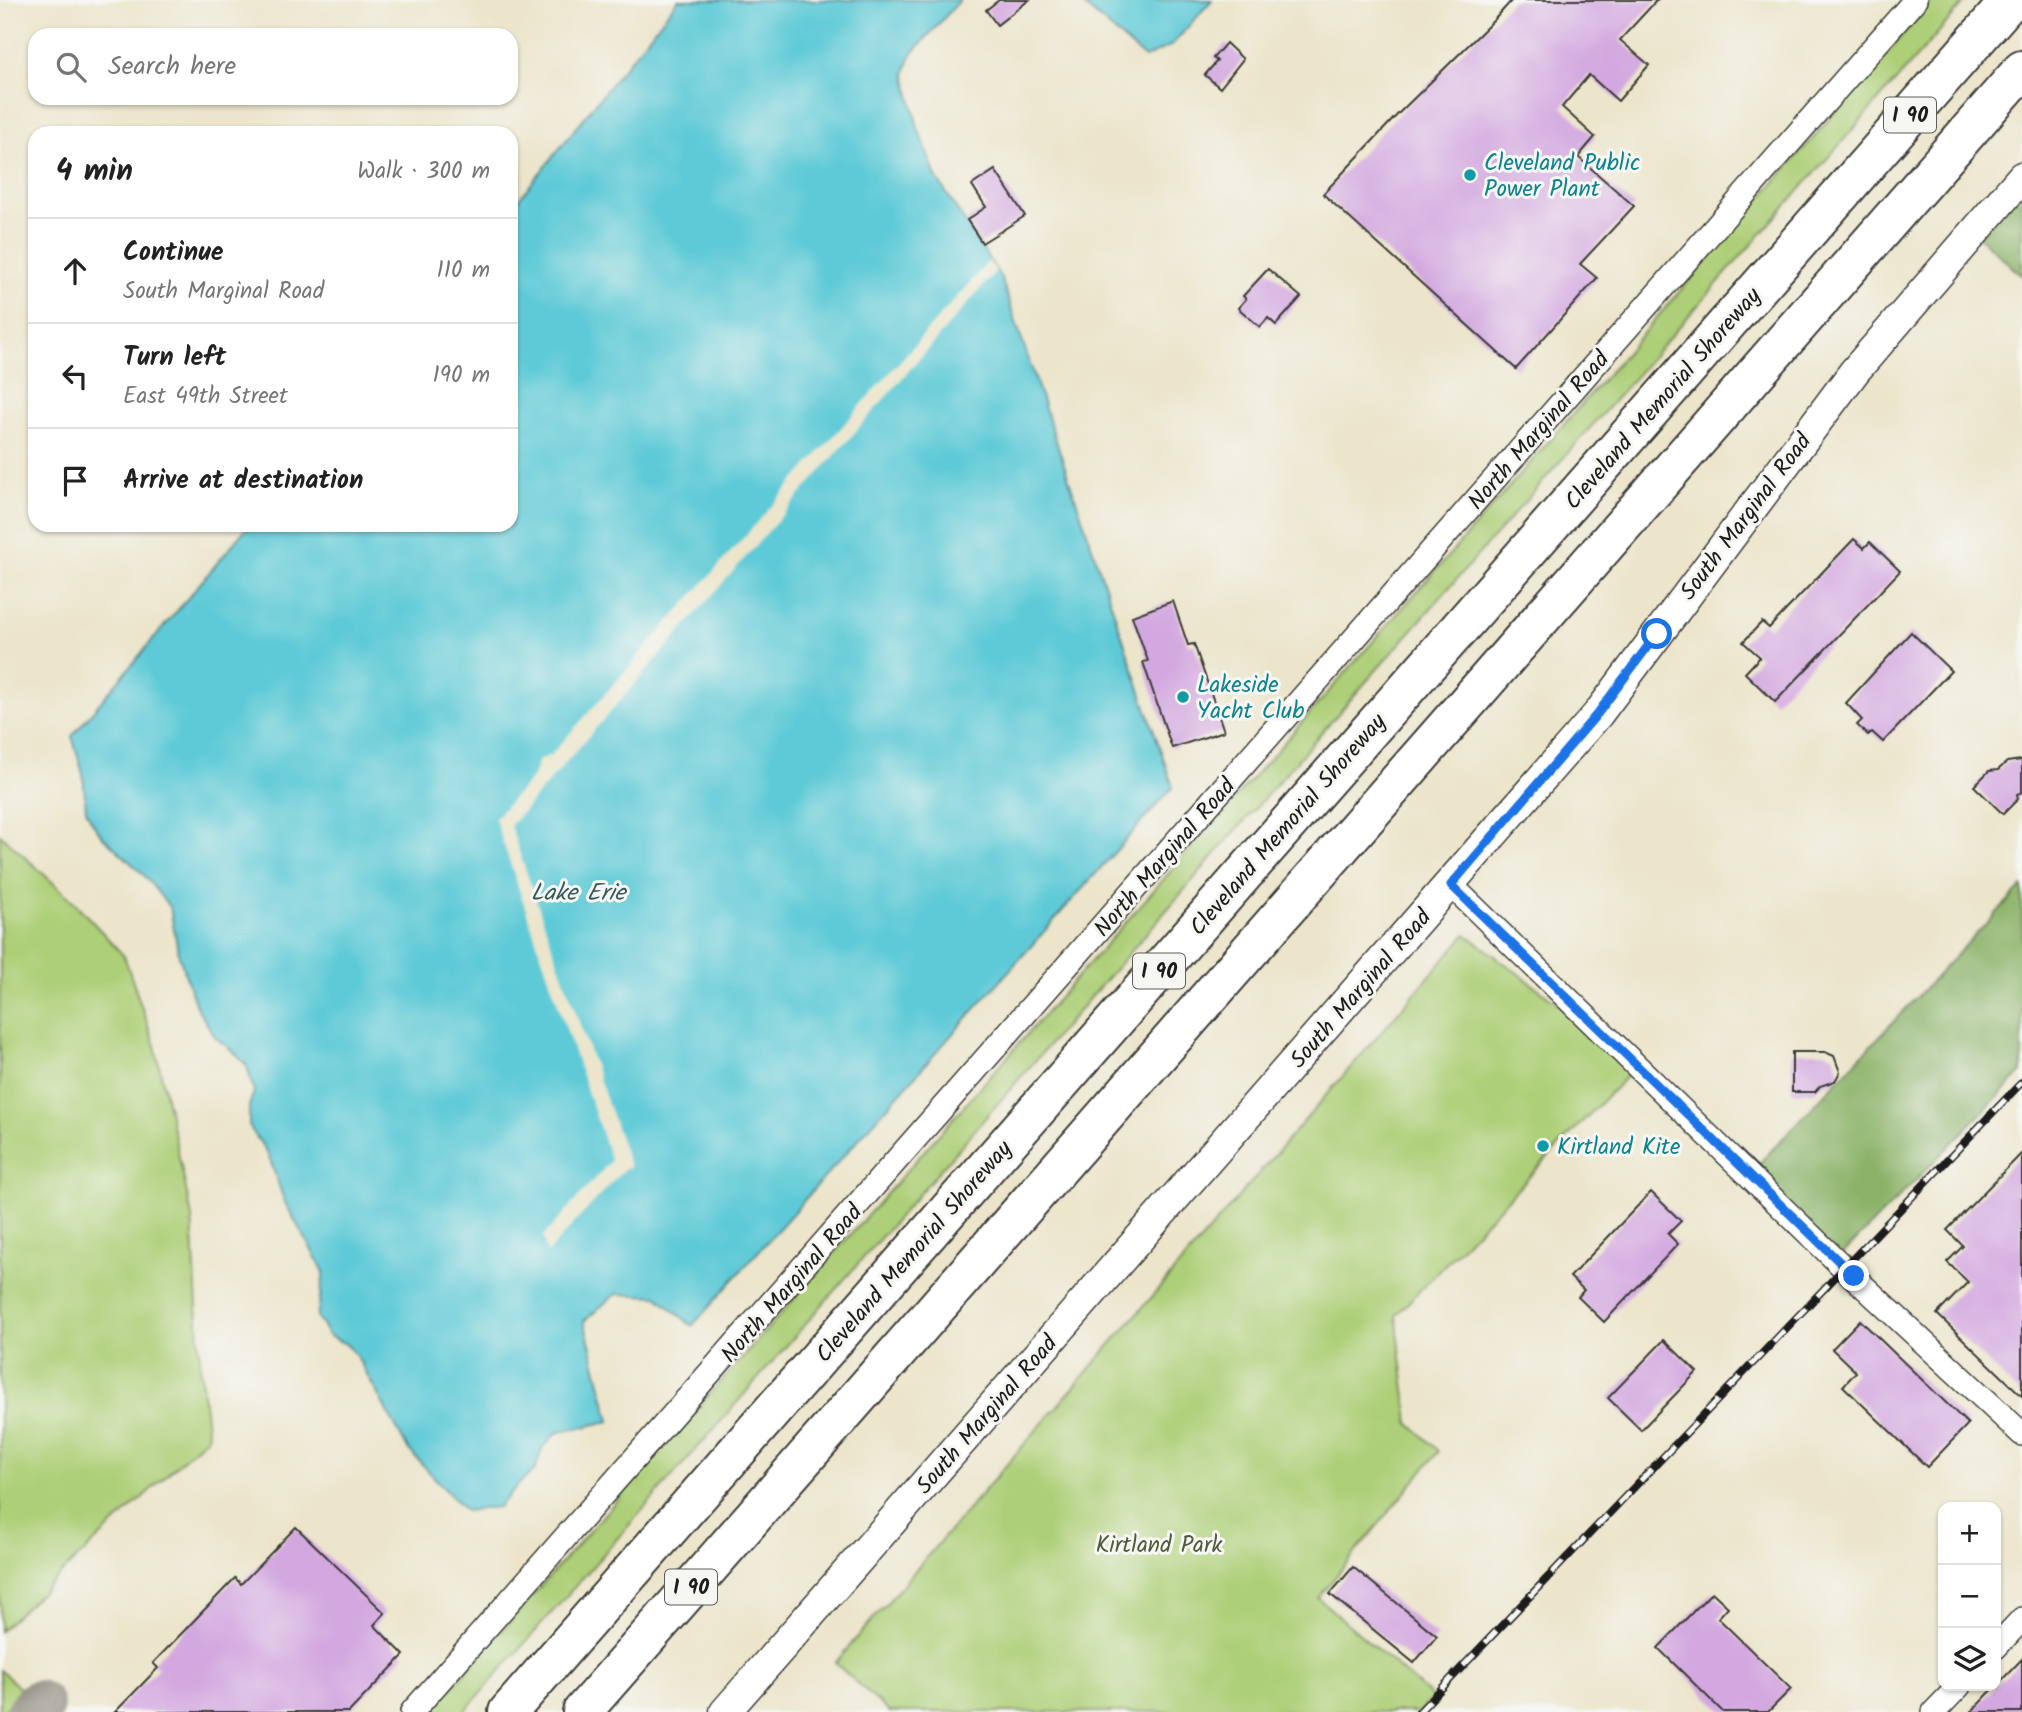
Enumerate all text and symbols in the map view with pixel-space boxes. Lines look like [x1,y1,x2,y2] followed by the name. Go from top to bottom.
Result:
[28,28,518,105] search box
[108,46,236,88] text: Search here
[52,48,90,86] icon: search
[1884,97,1936,132] road number: I 90
[1484,146,1640,208] place label: Cleveland Public Power Plant
[56,148,133,196] text: 4 min
[357,154,490,190] text: Walk · 300 m
[1462,167,1478,183] marker: Cleveland Public Power Plant
[123,232,224,274] text: Continue
[56,252,94,290] icon: ahead
[437,253,490,289] text: 110 m
[123,274,324,310] text: South Marginal Road
[1556,280,1771,519] street label: Cleveland Memorial Shoreway
[123,337,226,379] text: Turn left
[1460,343,1619,519] street label: North Marginal Road
[56,357,94,395] icon: left
[433,358,490,394] text: 190 m
[123,379,288,415] text: East 49th Street
[1672,426,1822,608] street label: South Marginal Road
[123,460,363,502] text: Arrive at destination
[56,462,94,500] icon: arrive
[1641,618,1672,649] route start
[1197,668,1304,730] place label: Lakeside Yacht Club
[1175,689,1191,705] marker: Lakeside Yacht Club
[1181,706,1396,945] street label: Cleveland Memorial Shoreway
[1086,770,1245,946] street label: North Marginal Road
[531,874,627,913] water label: Lake Erie
[1282,901,1441,1077] street label: South Marginal Road
[1133,954,1185,988] road number: I 90
[1557,1130,1680,1166] place label: Kirtland Kite
[807,1133,1022,1372] street label: Cleveland Memorial Shoreway
[1535,1138,1551,1154] marker: Kirtland Kite
[713,1196,872,1372] street label: North Marginal Road
[1838,1260,1869,1291] route end
[908,1327,1067,1503] street label: South Marginal Road
[1938,1502,2001,1691] map controls
[1938,1502,2001,1565] button: +
[1096,1528,1223,1564] park label: Kirtland Park
[1938,1565,2001,1628] button: −
[665,1570,717,1604] road number: I 90
[1938,1628,2001,1691] button: layers

